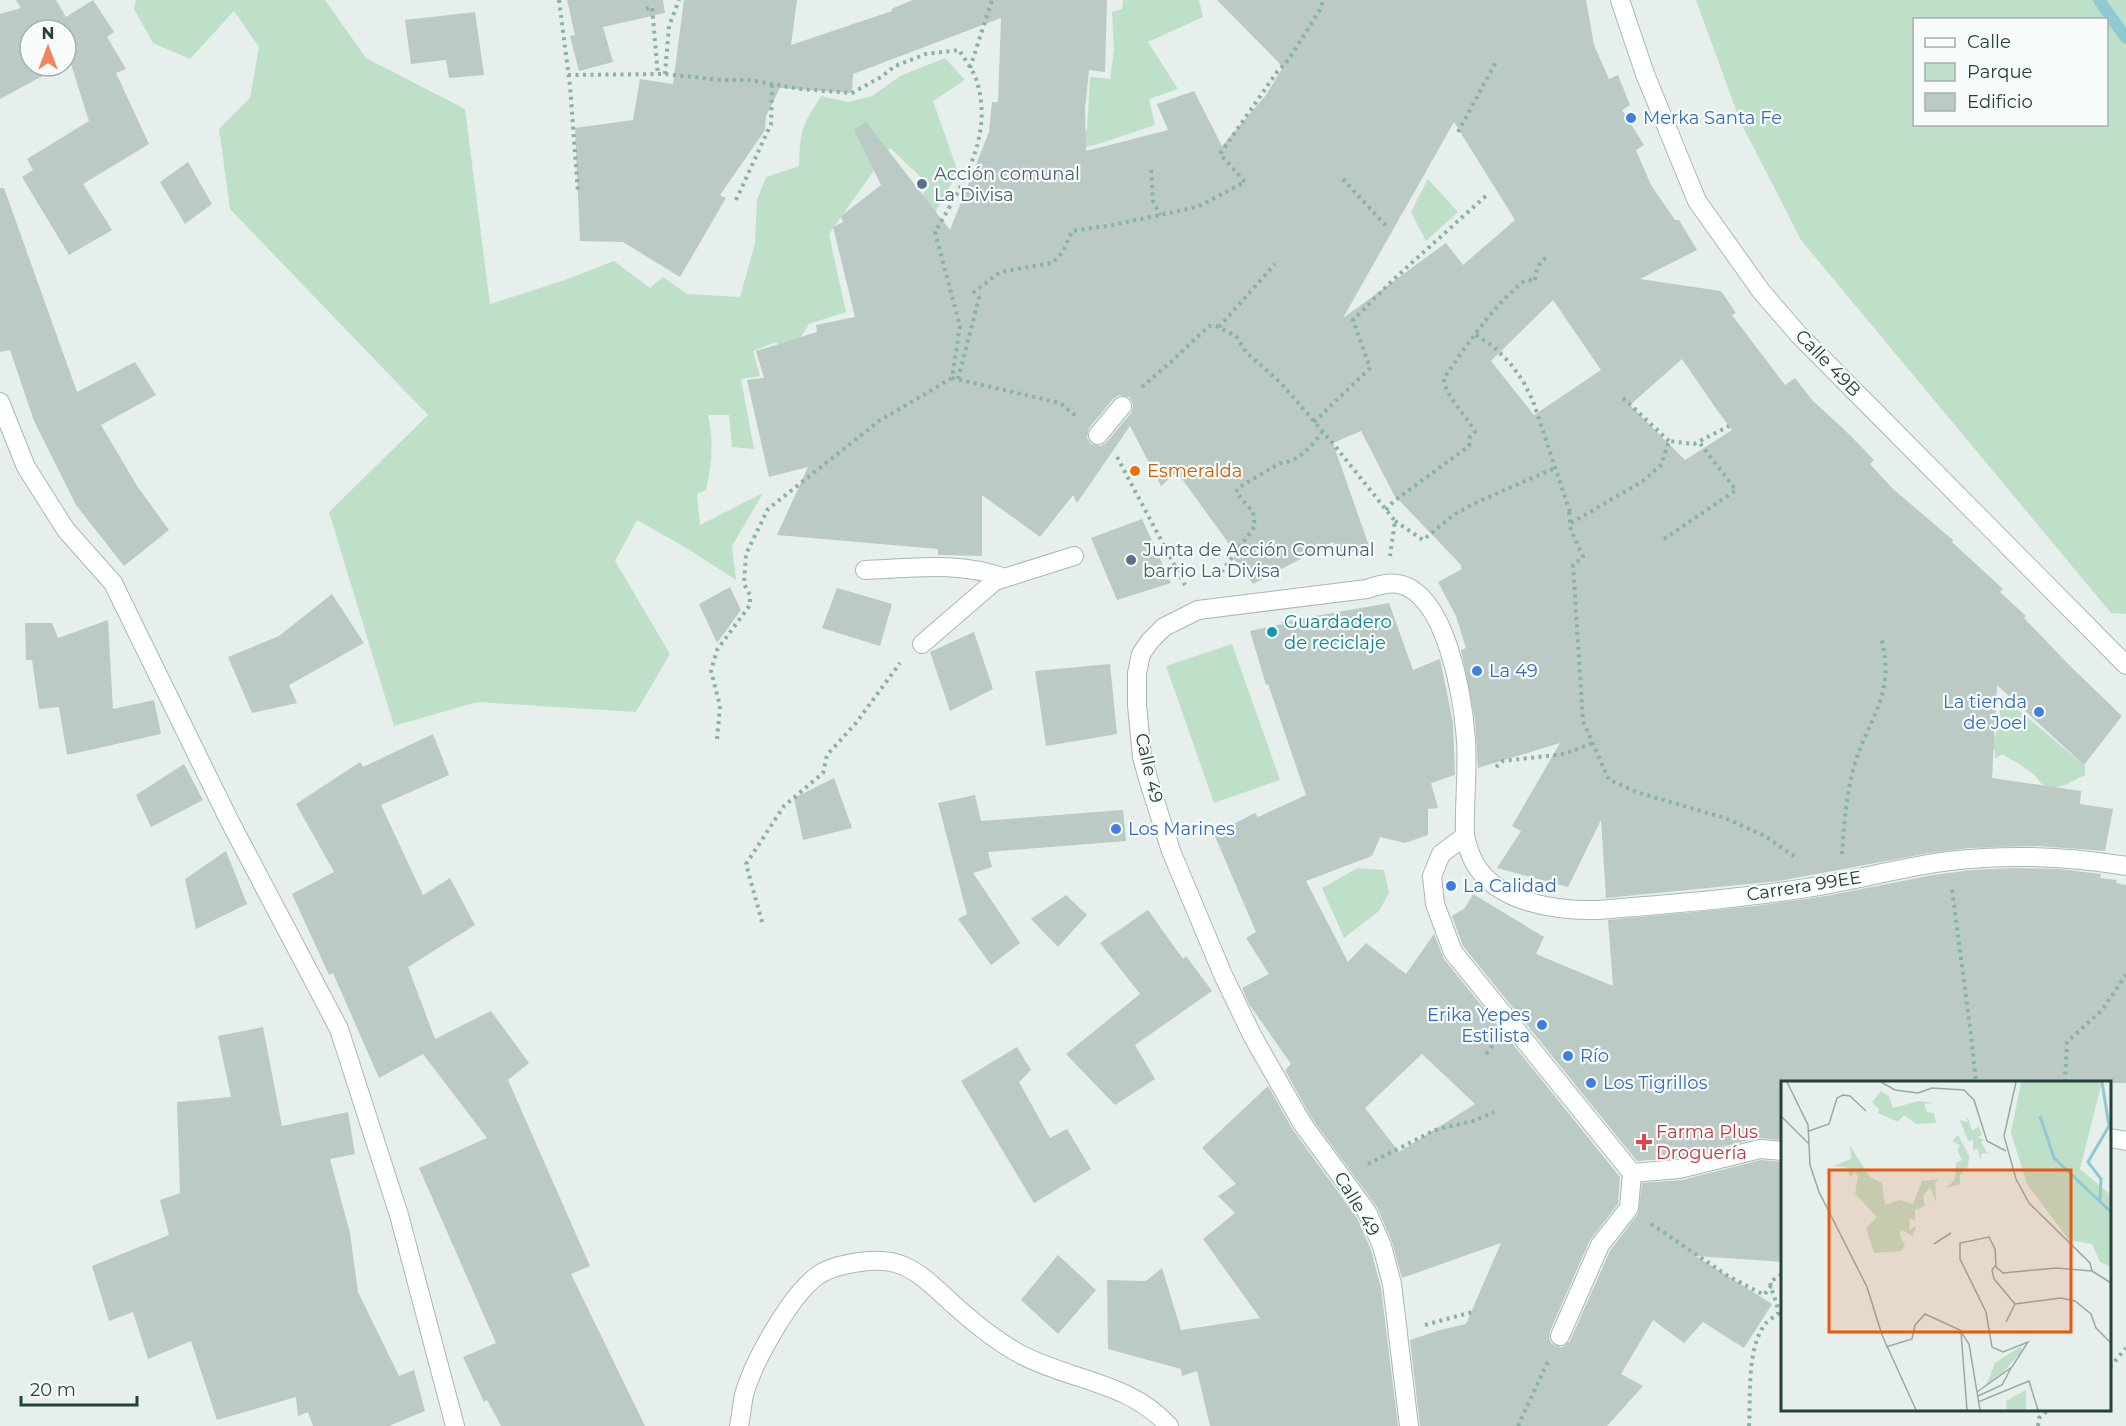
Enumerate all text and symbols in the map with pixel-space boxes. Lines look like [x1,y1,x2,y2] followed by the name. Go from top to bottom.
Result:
[18,18,78,78] north arrow
[1913,18,2108,126] legend
[42,24,54,43] text: N
[1967,31,2011,53] text: Calle
[1967,61,2033,83] text: Parque
[1967,91,2033,113] text: Edificio
[1643,107,1782,129] place label: Merka Santa Fe
[1624,111,1638,125] marker: Merka Santa Fe
[934,163,1080,206] place label: Acción comunal La Divisa
[915,177,929,191] marker: Acción comunal La Divisa
[1791,325,1865,401] street label: Calle 49B
[1147,460,1242,482] place label: Esmeralda
[1128,464,1142,478] marker: Esmeralda
[1142,539,1375,582] place label: Junta de Acción Comunal barrio La Divisa
[1124,553,1138,567] marker: Junta de Acción Comunal barrio La Divisa
[1284,611,1392,654] place label: Guardadero de reciclaje
[1265,625,1279,639] marker: Guardadero de reciclaje
[1489,660,1538,682] place label: La 49
[1470,664,1484,678] marker: La 49
[1943,691,2027,734] place label: La tienda de Joel
[2032,705,2046,719] marker: La tienda de Joel
[1130,731,1168,805] street label: Calle 49
[1128,818,1235,840] place label: Los Marines
[1109,822,1123,836] marker: Los Marines
[1745,866,1863,906] street label: Carrera 99EE
[1463,875,1557,897] place label: La Calidad
[1444,879,1458,893] marker: La Calidad
[1427,1004,1530,1047] place label: Erika Yepes Estilista
[1535,1018,1549,1032] marker: Erika Yepes Estilista
[1580,1045,1609,1067] place label: Río
[1561,1049,1575,1063] marker: Río
[1603,1072,1708,1094] place label: Los Tigrillos
[1584,1076,1598,1090] marker: Los Tigrillos
[1781,1081,2111,1411] inset map
[1656,1121,1758,1164] place label: Farma Plus Droguería
[1637,1135,1651,1149] marker: Farma Plus Droguería
[1329,1168,1385,1240] street label: Calle 49
[21,1369,136,1407] scale bar
[30,1379,76,1401] text: 20 m

